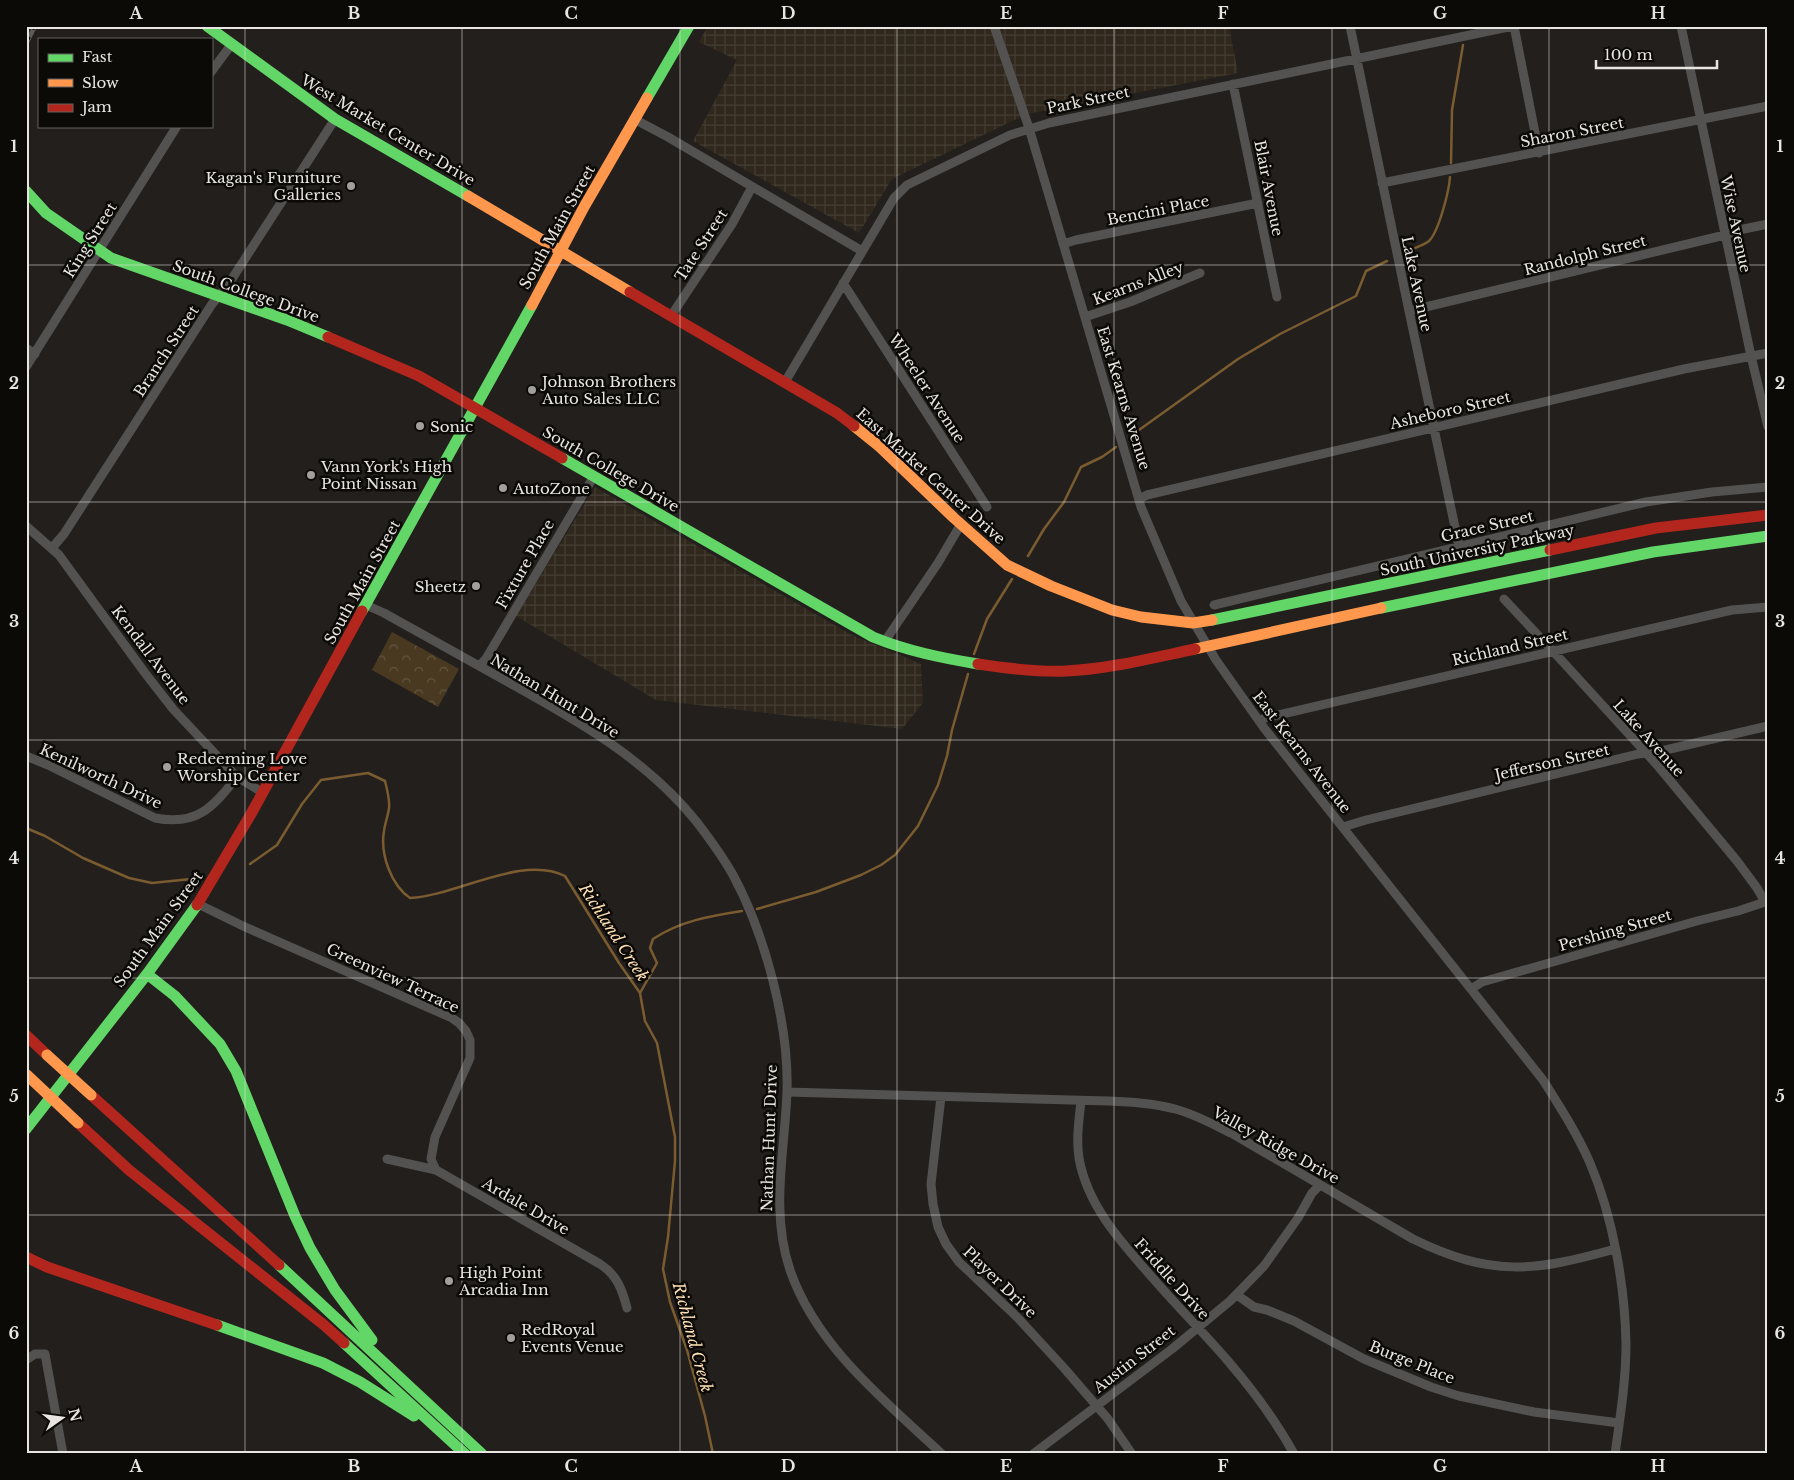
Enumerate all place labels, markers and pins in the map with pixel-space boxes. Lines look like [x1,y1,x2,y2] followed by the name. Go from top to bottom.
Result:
[206,168,341,204] place label: Kagan's Furniture Galleries
[345,180,357,192] marker: Kagan's Furniture Galleries
[540,372,676,408] place label: Johnson Brothers Auto Sales LLC
[526,384,538,396] marker: Johnson Brothers Auto Sales LLC
[430,417,473,436] place label: Sonic
[414,420,426,432] marker: Sonic
[320,457,452,493] place label: Vann York's High Point Nissan
[305,469,317,481] marker: Vann York's High Point Nissan
[512,479,590,498] place label: AutoZone
[497,482,509,494] marker: AutoZone
[415,577,466,596] place label: Sheetz
[470,580,482,592] marker: Sheetz
[176,749,307,785] place label: Redeeming Love Worship Center
[161,761,173,773] marker: Redeeming Love Worship Center
[458,1263,549,1299] place label: High Point Arcadia Inn
[443,1275,455,1287] marker: High Point Arcadia Inn
[521,1320,624,1356] place label: RedRoyal Events Venue
[505,1332,517,1344] marker: RedRoyal Events Venue

